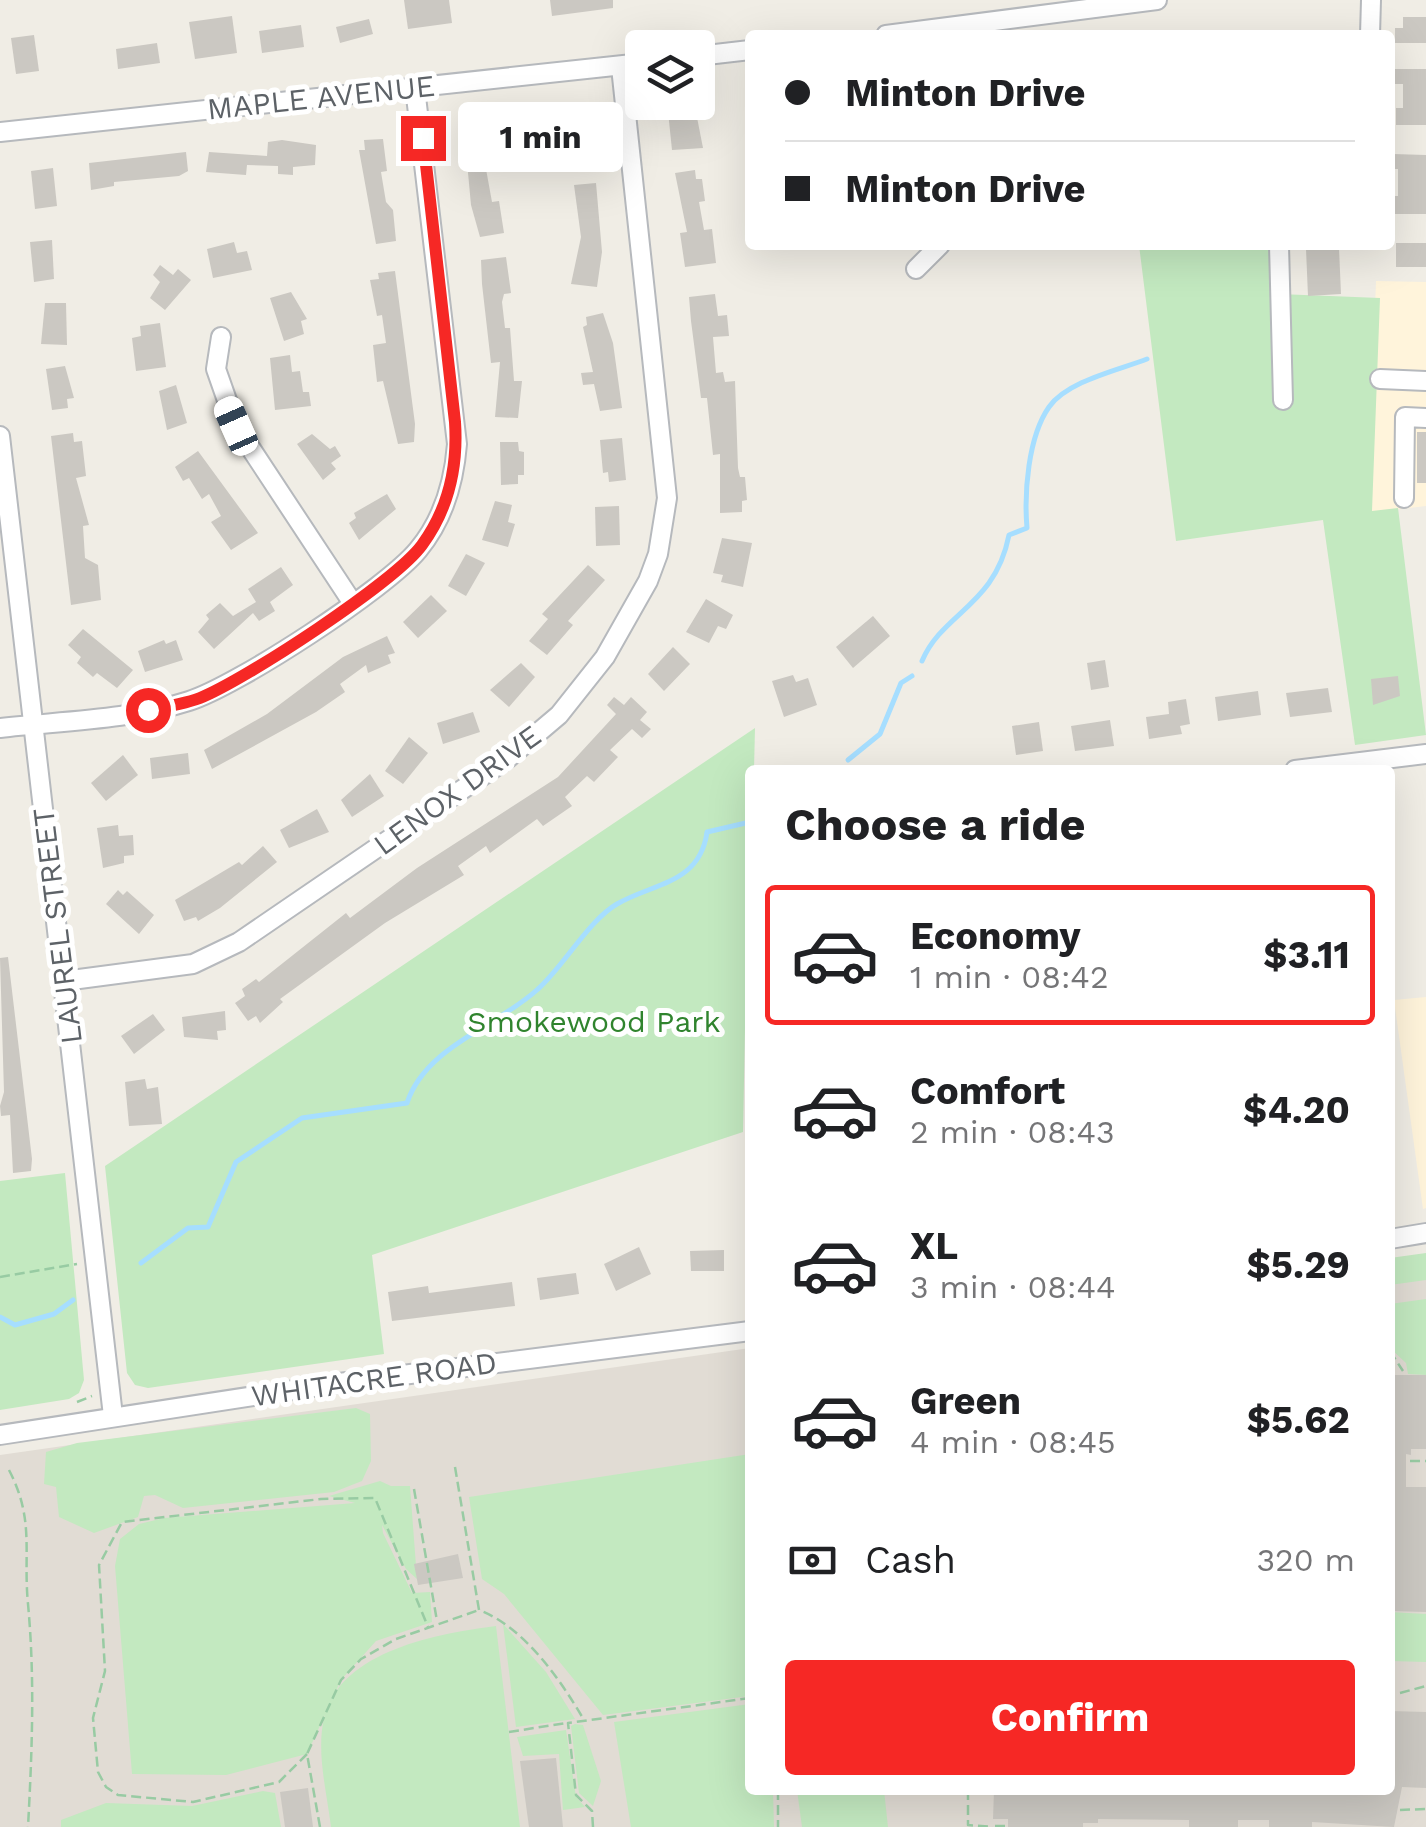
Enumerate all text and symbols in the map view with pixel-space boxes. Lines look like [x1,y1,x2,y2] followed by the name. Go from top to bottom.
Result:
[625,30,715,120] map controls
[625,30,715,120] button: layers
[205,68,437,126] street label: MAPLE AVENUE
[845,71,1085,115] text: Minton Drive
[458,103,623,173] callout: 1 min
[401,116,446,161] route end
[499,118,582,156] text: 1 min
[845,167,1085,211] text: Minton Drive
[210,392,262,460] car
[126,688,171,733] route start
[367,718,547,862] street label: LENOX DRIVE
[785,798,1085,851] text: Choose a ride
[25,806,89,1046] street label: LAUREL STREET
[790,910,880,1000] icon: car
[910,914,1081,958] text: Economy
[1263,933,1350,977] text: $3.11
[910,958,1109,996] text: 1 min · 08:42
[467,1004,721,1039] park label: Smokewood Park
[790,1065,880,1155] icon: car
[910,1069,1065,1113] text: Comfort
[1243,1088,1350,1132] text: $4.20
[910,1113,1115,1151] text: 2 min · 08:43
[790,1220,880,1310] icon: car
[910,1224,958,1268] text: XL
[1246,1243,1350,1287] text: $5.29
[910,1268,1116,1306] text: 3 min · 08:44
[249,1344,499,1414] street label: WHITACRE ROAD
[790,1375,880,1465] icon: car
[910,1379,1021,1423] text: Green
[1247,1398,1350,1442] text: $5.62
[910,1423,1116,1461] text: 4 min · 08:45
[785,1533,840,1588] icon: cash
[865,1538,956,1582] text: Cash
[1256,1541,1355,1579] text: 320 m
[785,1660,1355,1775] button: Confirm

